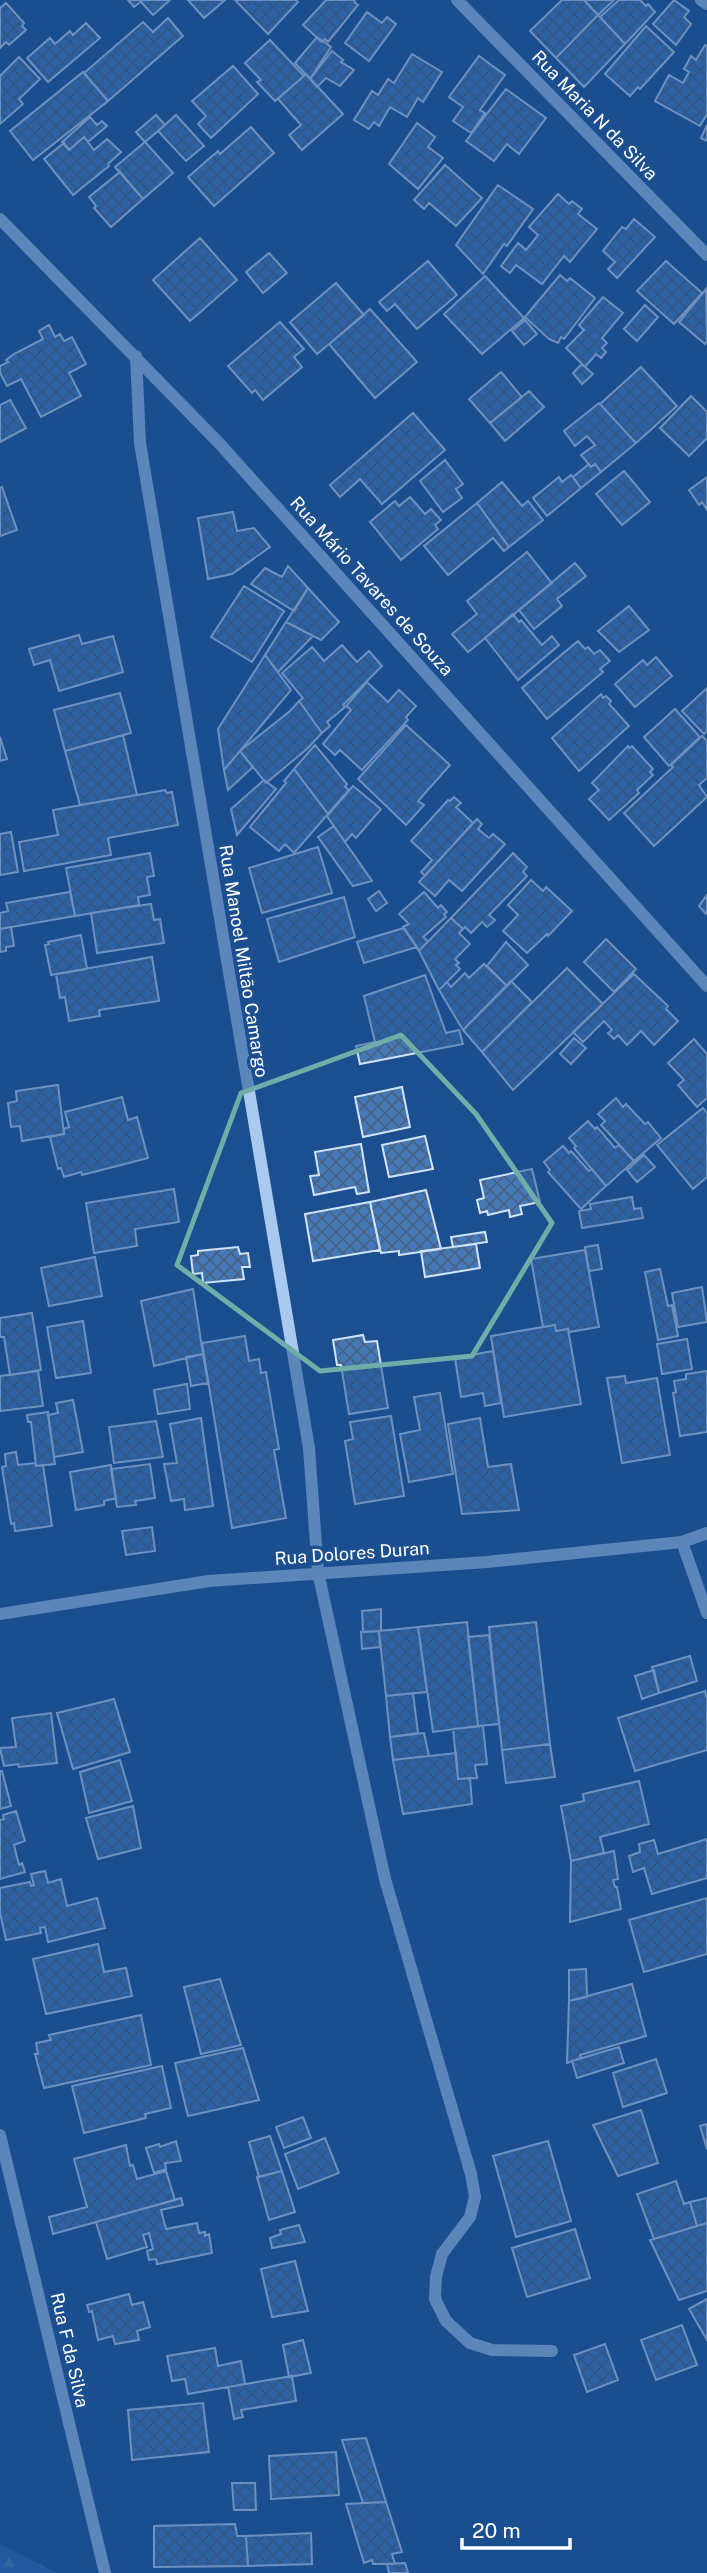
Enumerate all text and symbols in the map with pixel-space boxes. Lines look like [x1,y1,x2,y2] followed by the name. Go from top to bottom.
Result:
[528,46,662,184] street label: Rua Maria N da Silva
[286,492,458,680] street label: Rua Mário Tavares de Souza
[215,843,273,1079] street label: Rua Manoel Miltão Camargo
[274,1537,430,1569] street label: Rua Dolores Duran
[47,2291,93,2409] street label: Rua F da Silva
[462,2506,570,2550] scale bar
[472,2518,521,2543] text: 20 m

